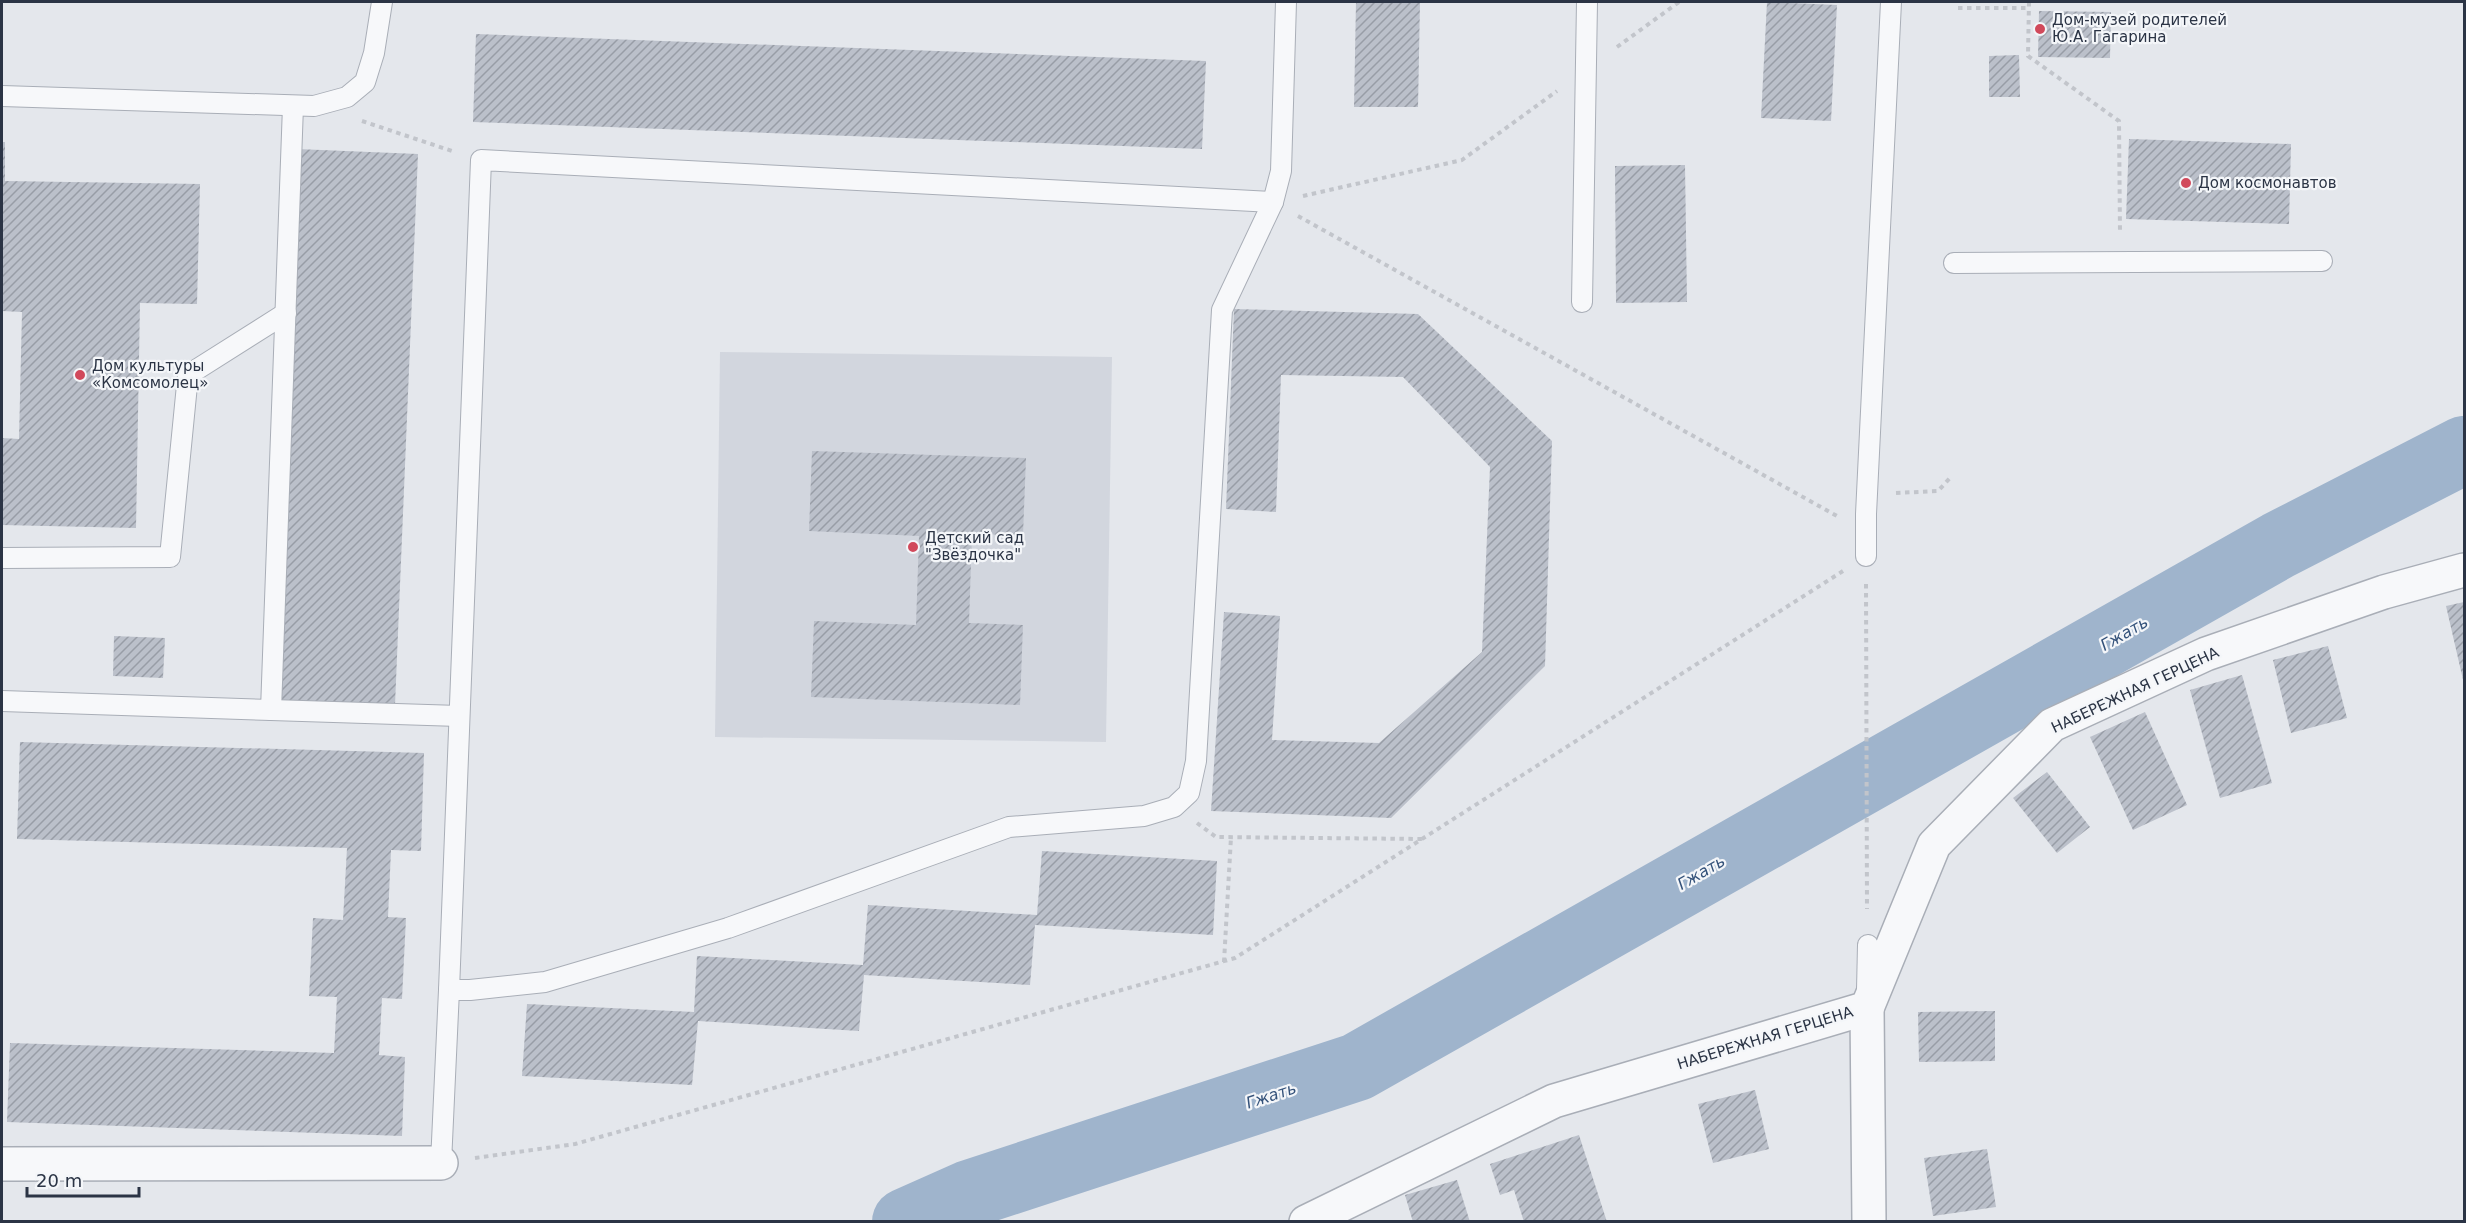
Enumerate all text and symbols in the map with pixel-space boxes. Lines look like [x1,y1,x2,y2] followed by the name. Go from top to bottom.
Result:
[2052,11,2227,46] place label: Дом-музей родителей Ю.А. Гагарина
[2033,22,2047,36] marker: Дом-музей родителей Ю.А. Гагарина
[2198,174,2337,192] place label: Дом космонавтов
[2179,176,2193,190] marker: Дом космонавтов
[92,357,208,392] place label: Дом культуры «Комсомолец»
[73,368,87,382] marker: Дом культуры «Комсомолец»
[925,529,1024,564] place label: Детский сад "Звёздочка"
[906,540,920,554] marker: Детский сад "Звёздочка"
[2097,612,2151,655] water label: Гжать
[2048,643,2222,737] street label: НАБЕРЕЖНАЯ ГЕРЦЕНА
[1674,851,1728,894] water label: Гжать
[1675,1002,1856,1073] street label: НАБЕРЕЖНАЯ ГЕРЦЕНА
[1244,1078,1299,1113] water label: Гжать
[27,1160,140,1198] scale bar
[36,1170,82,1191] text: 20 m

